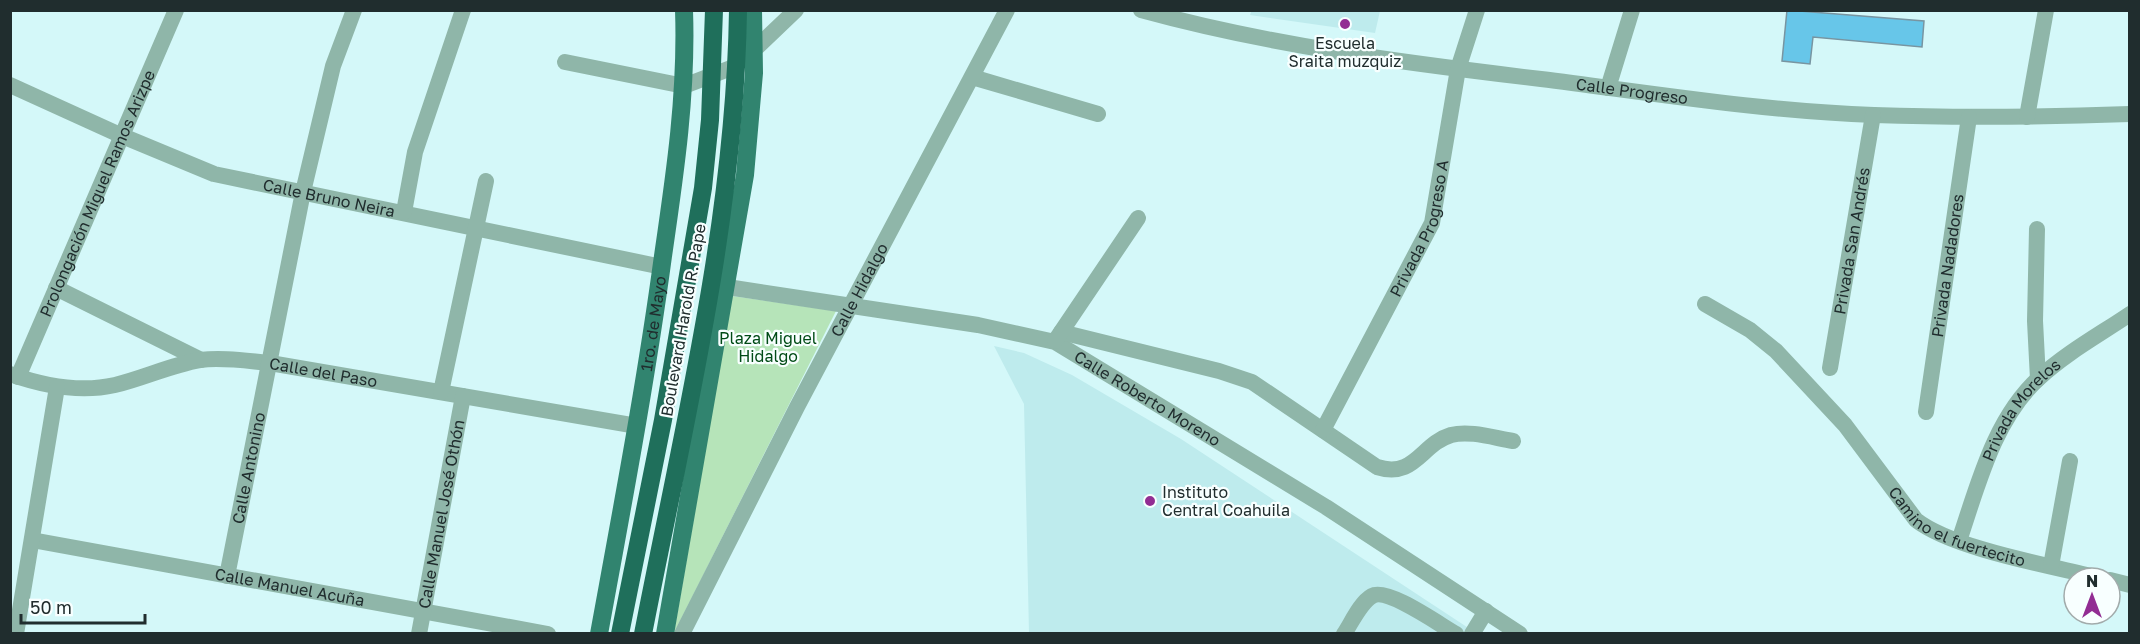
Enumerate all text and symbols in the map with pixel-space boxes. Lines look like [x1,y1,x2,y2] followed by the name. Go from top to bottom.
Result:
[1338,17,1352,31] marker: Escuela Sraita muzquiz
[1288,33,1402,71] place label: Escuela Sraita muzquiz
[35,67,159,320] street label: Prolongación Miguel Ramos Arizpe
[1575,74,1689,108] street label: Calle Progreso
[1385,158,1453,300] street label: Privada Progreso A
[1829,166,1874,316] street label: Privada San Andrés
[261,174,397,221] street label: Calle Bruno Neira
[1927,192,1968,339] street label: Privada Nadadores
[656,222,710,418] street label: Boulevard Harold R. Pape
[826,240,892,340] street label: Calle Hidalgo
[636,275,670,373] street label: 1ro. de Mayo
[719,328,817,366] park label: Plaza Miguel Hidalgo
[1071,346,1224,450] street label: Calle Roberto Moreno
[268,353,379,391] street label: Calle del Paso
[1977,354,2064,464] street label: Privada Morelos
[228,411,269,526] street label: Calle Antonino
[414,418,468,610] street label: Calle Manuel José Othón
[1162,482,1290,520] place label: Instituto Central Coahuila
[1884,482,2027,570] street label: Camino el fuertecito
[1143,494,1157,508] marker: Instituto Central Coahuila
[213,563,366,610] street label: Calle Manuel Acuña
[2062,566,2122,626] north arrow
[2086,571,2098,591] text: N
[21,587,146,625] scale bar
[30,596,72,618] text: 50 m

